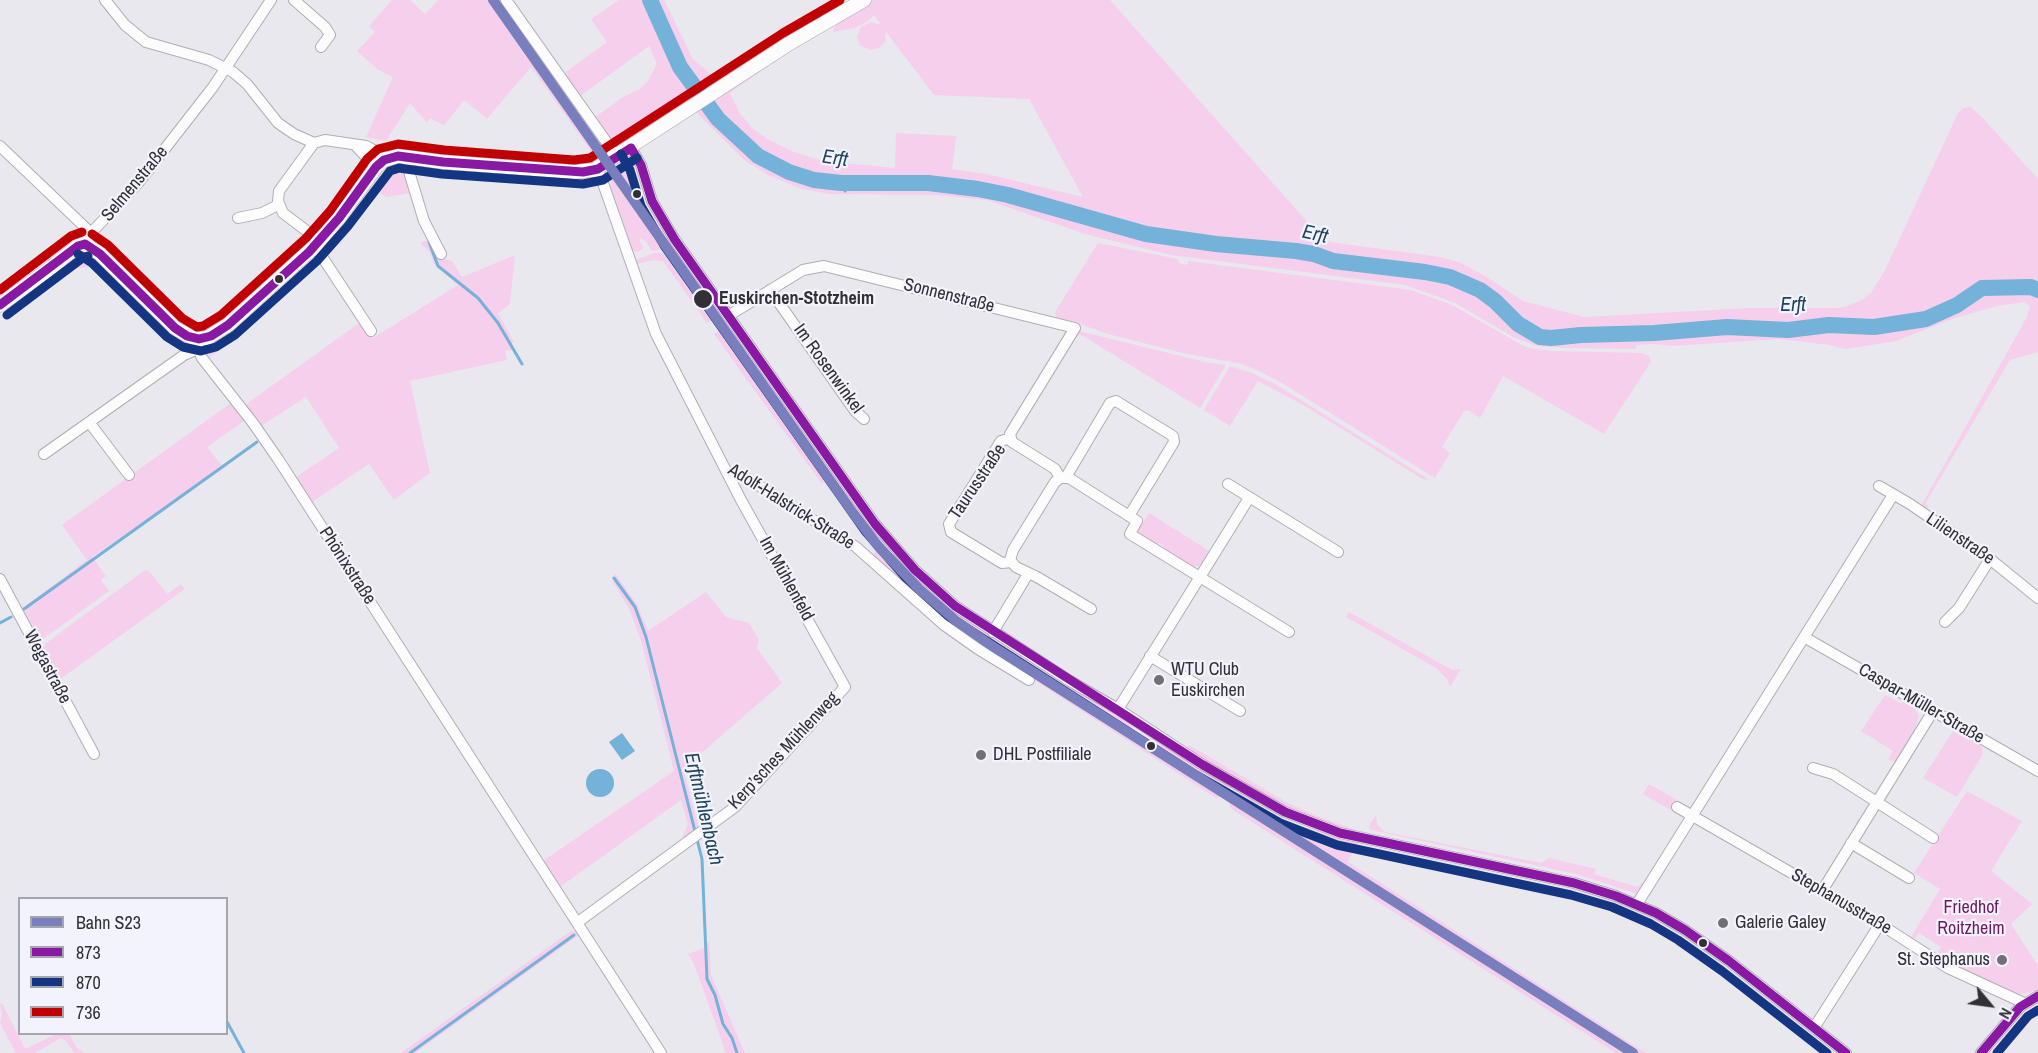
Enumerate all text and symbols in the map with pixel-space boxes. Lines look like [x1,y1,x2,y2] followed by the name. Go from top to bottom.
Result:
[97,142,173,226] street label: Selmenstraße
[821,145,849,173] water label: Erft
[631,188,643,200] unlabelled marker
[1300,220,1330,250] water label: Erft
[273,273,285,285] unlabelled marker
[901,274,997,318] street label: Sonnenstraße
[692,288,714,310] marker: Euskirchen-Stotzheim
[719,288,874,310] place label: Euskirchen-Stotzheim
[1780,294,1806,318] water label: Erft
[788,320,868,418] street label: Im Rosenwinkel
[945,440,1011,524] street label: Taurusstraße
[724,459,858,555] street label: Adolf-Halstrick-Straße
[1922,508,1998,570] street label: Lilienstraße
[314,523,380,609] street label: Phönixstraße
[754,533,818,625] street label: Im Mühlenfeld
[19,627,75,707] street label: Wegastraße
[1171,659,1245,702] place label: WTU Club Euskirchen
[1854,659,1988,749] street label: Caspar-Müller-Straße
[1152,673,1166,687] marker: WTU Club Euskirchen
[724,688,844,814] street label: Kerp’sches Mühlenweg
[1145,740,1157,752] unlabelled marker
[993,744,1091,766] place label: DHL Postfiliale
[974,748,988,762] marker: DHL Postfiliale
[678,750,728,868] water label: Erftmühlenbach
[1787,865,1895,939] street label: Stephanusstraße
[18,897,228,1035] legend
[1937,897,2005,940] park label: Friedhof Roitzheim
[76,910,141,935] text: Bahn S23
[1735,912,1826,934] place label: Galerie Galey
[1716,916,1730,930] marker: Galerie Galey
[1697,937,1709,949] unlabelled marker
[76,940,101,965] text: 873
[1897,949,1990,971] place label: St. Stephanus
[1995,953,2009,967] marker: St. Stephanus
[76,970,101,995] text: 870
[1960,975,2020,1035] north arrow
[76,1000,101,1025] text: 736
[1994,1004,2018,1023] text: N

